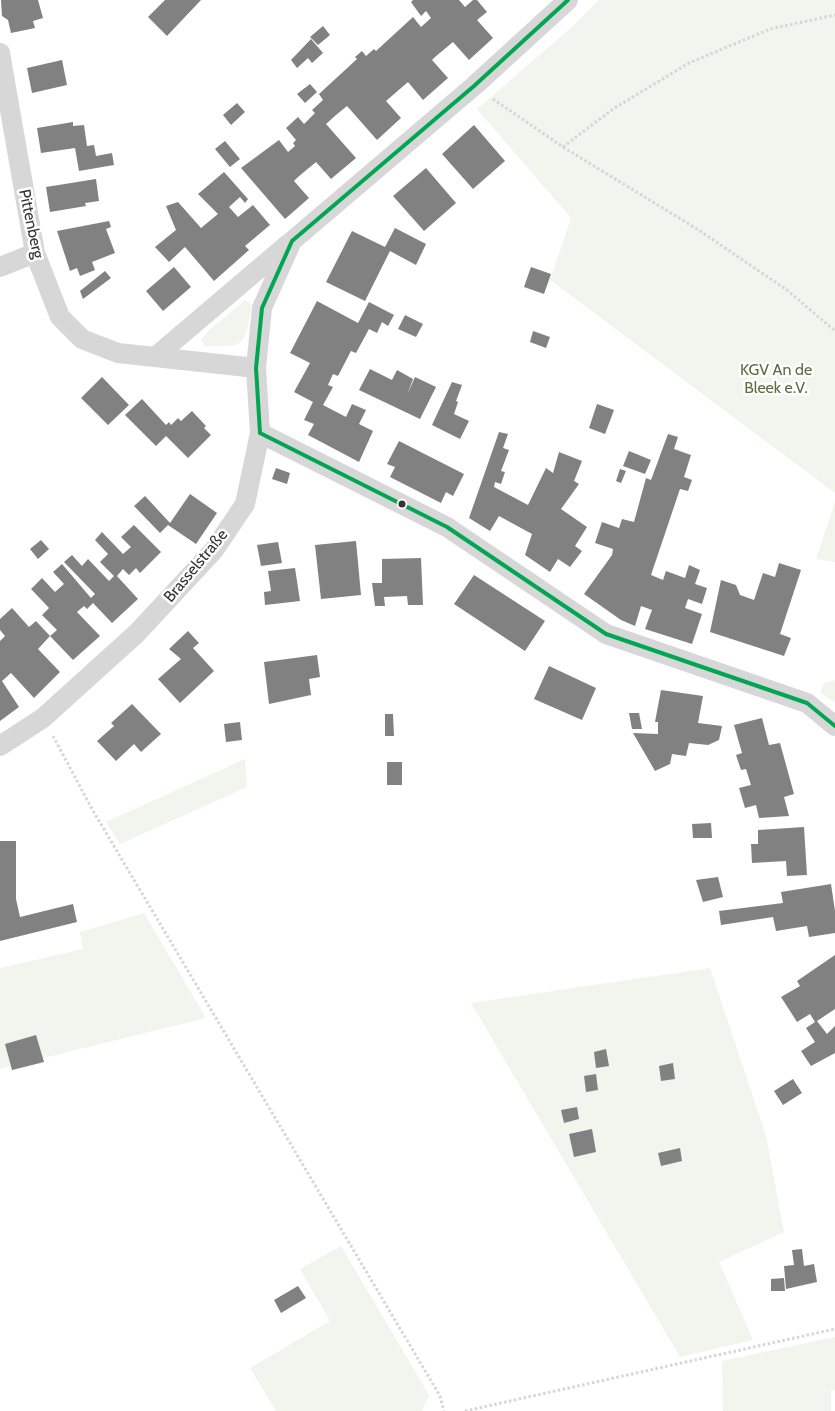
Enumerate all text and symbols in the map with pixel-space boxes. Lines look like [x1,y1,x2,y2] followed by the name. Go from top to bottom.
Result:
[14,188,48,260] street label: Pittenberg
[740,360,812,398] park label: KGV An de Bleek e.V.
[397,499,407,509] unlabelled marker
[160,526,232,606] street label: Brasselstraße

